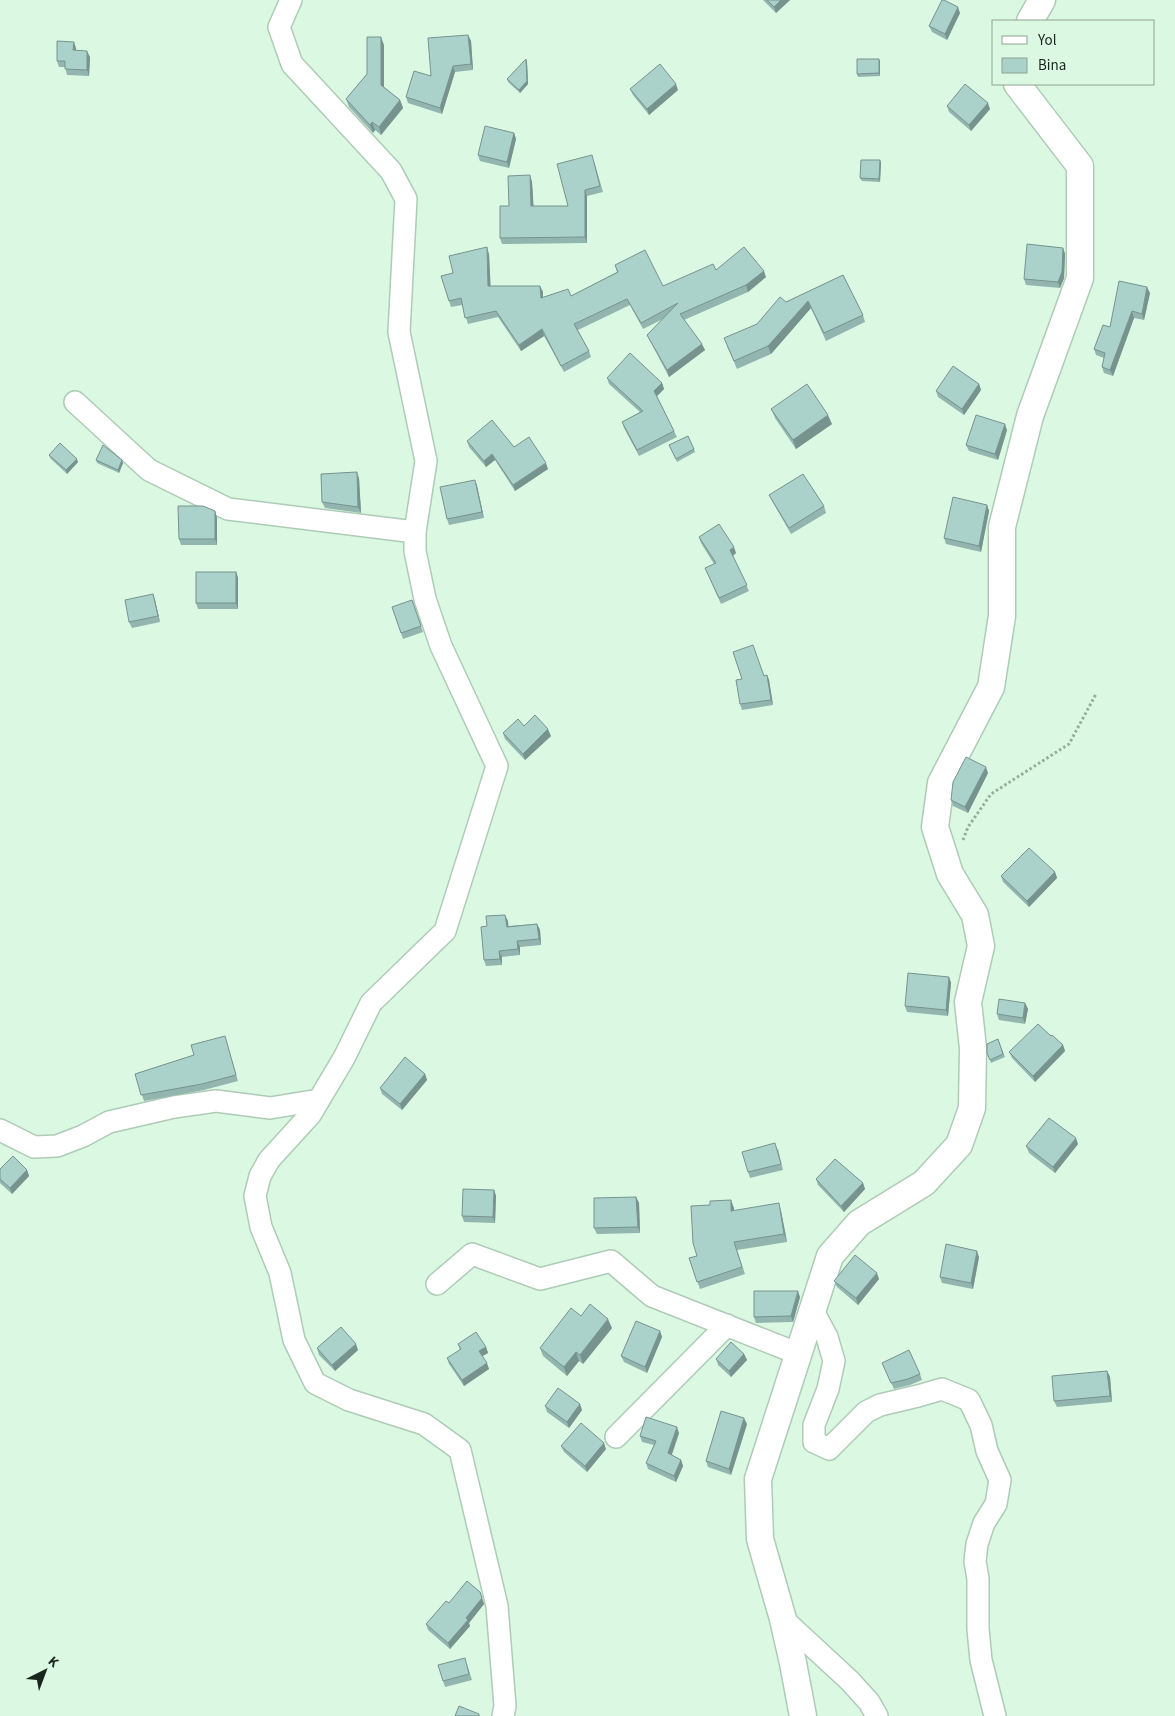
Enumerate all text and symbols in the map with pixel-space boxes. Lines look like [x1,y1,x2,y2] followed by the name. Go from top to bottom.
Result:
[992,20,1155,85] legend
[1037,30,1057,51] text: Yol
[1038,55,1066,76] text: Bina
[20,1646,70,1696] north arrow
[43,1652,63,1673] text: K

